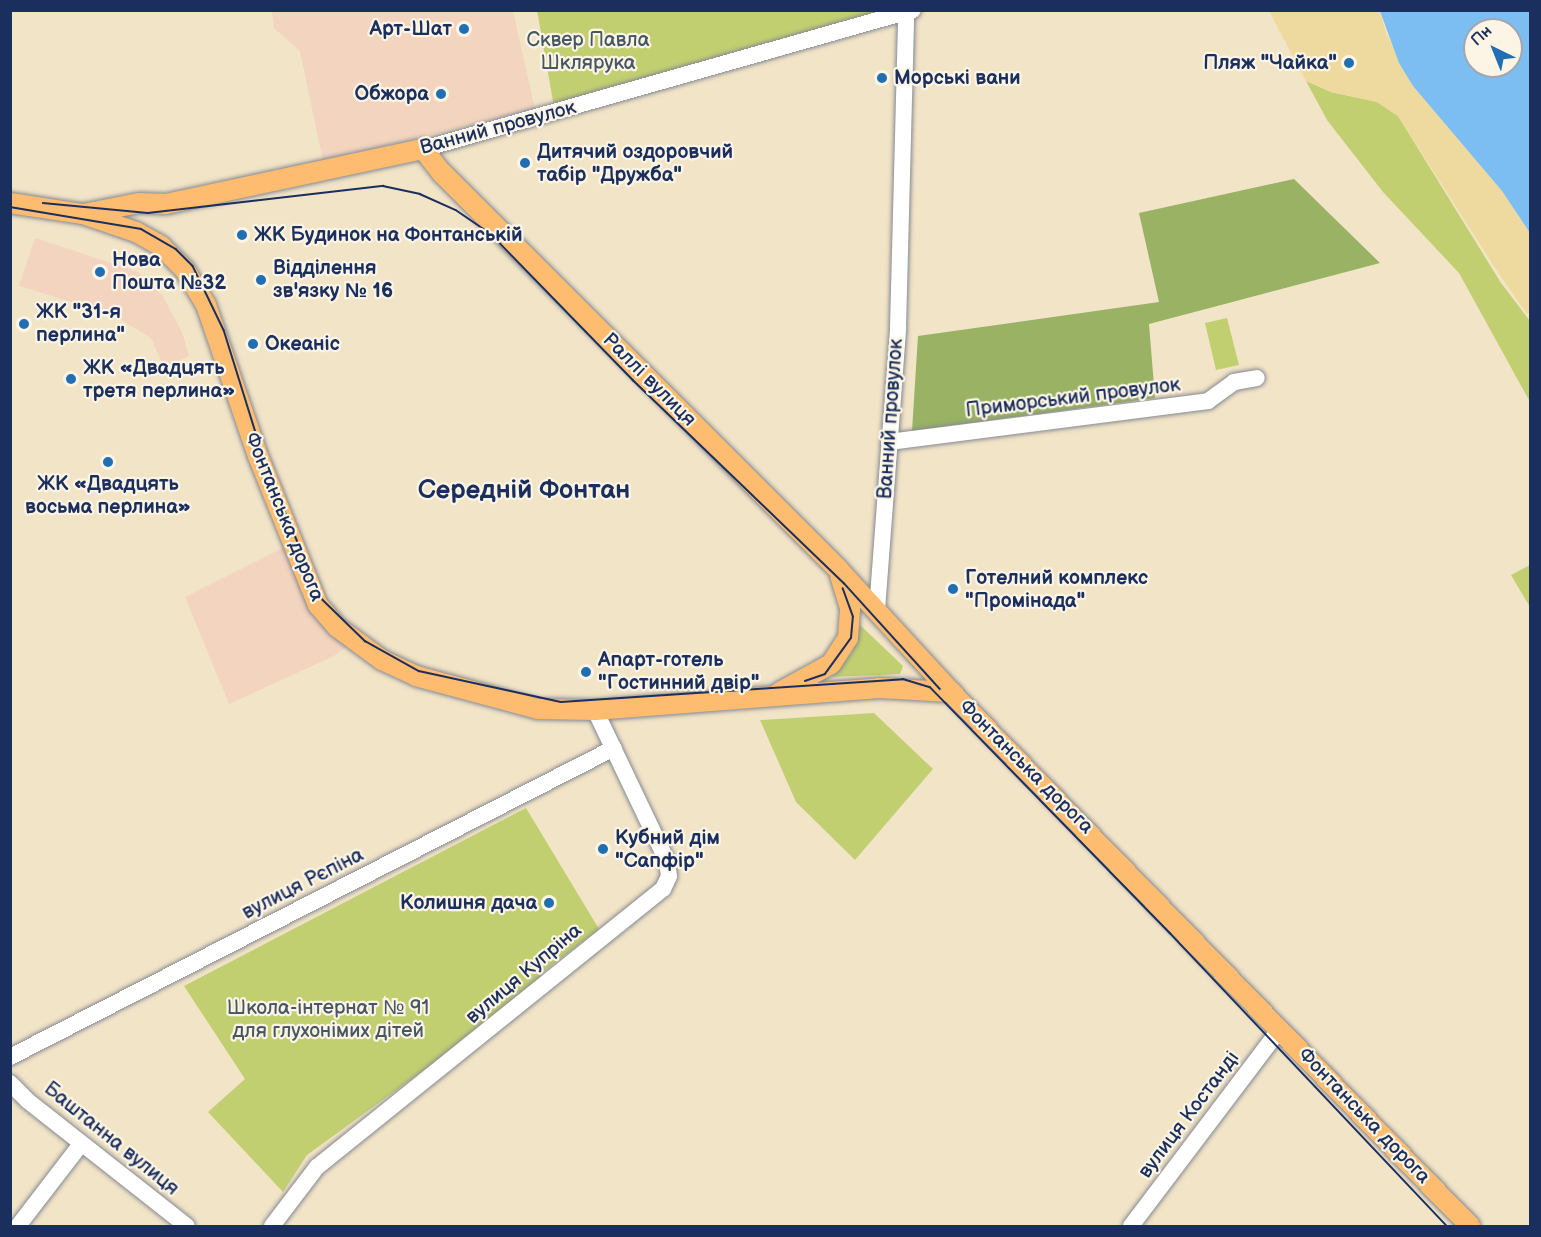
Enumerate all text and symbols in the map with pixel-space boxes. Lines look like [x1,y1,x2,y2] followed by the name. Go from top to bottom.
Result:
[370,17,452,41] place label: Арт-Шат
[1463,18,1523,78] north arrow
[457,22,471,36] marker: Арт-Шат
[1467,22,1496,50] text: Пн
[527,29,649,76] park label: Сквер Павла Шклярука
[1203,51,1337,75] place label: Пляж "Чайка"
[1342,56,1356,70] marker: Пляж "Чайка"
[894,66,1021,90] place label: Морські вани
[875,71,889,85] marker: Морські вани
[355,82,429,106] place label: Обжора
[434,87,448,101] marker: Обжора
[417,96,579,160] street label: Ванний провулок
[537,140,733,187] place label: Дитячий оздоровчий табір "Дружба"
[518,156,532,170] marker: Дитячий оздоровчий табір "Дружба"
[254,223,523,247] place label: ЖК Будинок на Фонтанській
[235,228,249,242] marker: ЖК Будинок на Фонтанській
[112,248,226,295] place label: Нова Пошта №32
[273,256,393,303] place label: Відділення зв'язку № 16
[93,265,107,279] marker: Нова Пошта №32
[254,273,268,287] marker: Відділення зв'язку № 16
[36,300,125,347] place label: ЖК "31-я перлина"
[17,317,31,331] marker: ЖК "31-я перлина"
[597,328,701,432] street label: Раллі вулиця
[265,332,340,356] place label: Океаніс
[246,337,260,351] marker: Океаніс
[873,338,909,500] street label: Ванний провулок
[83,356,235,403] place label: ЖК «Двадцять третя перлина»
[64,372,78,386] marker: ЖК «Двадцять третя перлина»
[964,373,1182,423] street label: Приморський провулок
[239,429,329,605] street label: Фонтанська дорога
[101,455,115,469] marker: ЖК «Двадцять восьма перлина»
[25,472,191,519] place label: ЖК «Двадцять восьма перлина»
[418,475,630,507] district label: Середній Фонтан
[965,566,1148,613] place label: Готелний комплекс "Промінада"
[946,582,960,596] marker: Готелний комплекс "Промінада"
[598,648,759,695] place label: Апарт-готель "Гостинний двір"
[579,665,593,679] marker: Апарт-готель "Гостинний двір"
[954,695,1098,839] street label: Фонтанська дорога
[615,826,720,873] place label: Кубний дім "Сапфір"
[596,842,610,856] marker: Кубний дім "Сапфір"
[238,843,368,925] street label: вулиця Рєпіна
[400,891,537,915] place label: Колишня дача
[542,896,556,910] marker: Колишня дача
[461,919,587,1029] street label: вулиця Купріна
[227,997,429,1044] park label: Школа-інтернат № 91 для глухонімих дітей
[1293,1043,1435,1189] street label: Фонтанська дорога
[1133,1047,1245,1183] street label: вулиця Костанді
[39,1077,183,1201] street label: Баштанна вулиця

